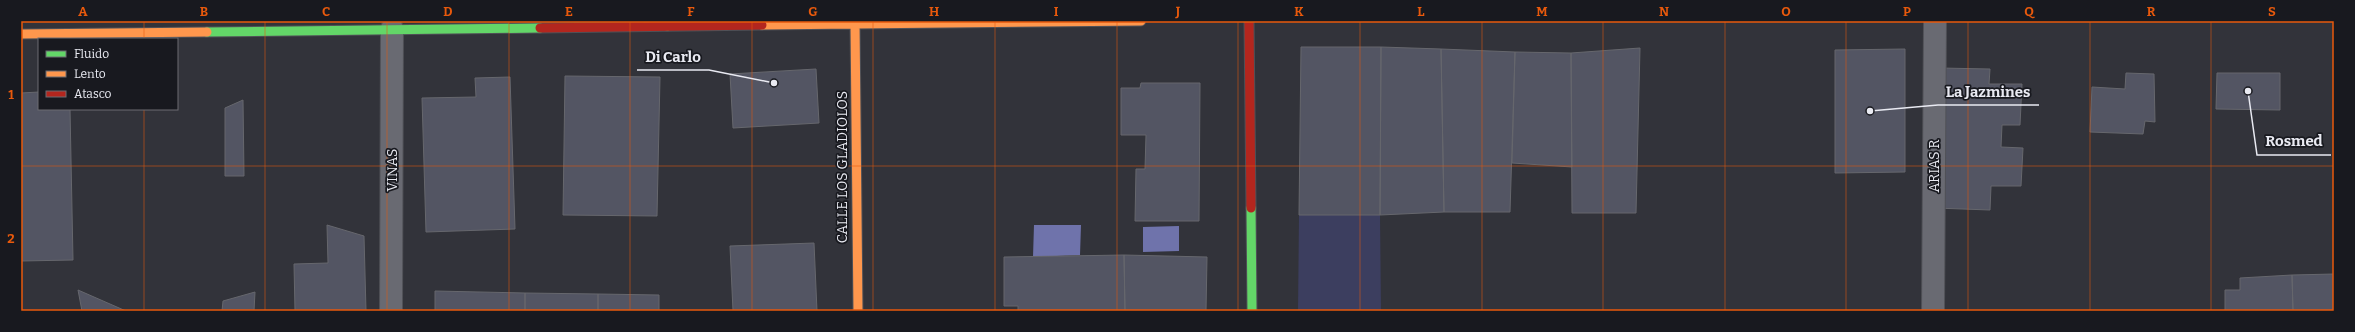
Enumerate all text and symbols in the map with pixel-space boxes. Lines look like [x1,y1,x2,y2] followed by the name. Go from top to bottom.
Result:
[78,4,88,19] text: A
[200,4,208,19] text: B
[322,4,330,19] text: C
[443,4,453,19] text: D
[565,4,573,19] text: E
[687,4,695,19] text: F
[808,4,818,19] text: G
[929,4,939,19] text: H
[1054,4,1059,19] text: I
[1175,4,1181,19] text: J
[1294,4,1304,19] text: K
[1417,4,1425,19] text: L
[1536,4,1548,19] text: M
[1659,4,1669,19] text: N
[1781,4,1791,19] text: O
[1903,4,1911,19] text: P
[2024,4,2035,19] text: Q
[2147,4,2156,19] text: R
[2268,4,2276,19] text: S
[38,38,178,110] legend
[637,43,709,70] callout: Di Carlo
[74,47,109,61] text: Fluido
[645,48,701,66] text: Di Carlo
[74,67,106,81] text: Lento
[1938,78,2039,105] callout: La Jazmines
[1946,83,2030,101] text: La Jazmines
[8,87,14,102] text: 1
[74,87,112,101] text: Atasco
[834,91,851,243] street label: CALLE LOS GLADIOLOS
[2257,128,2331,155] callout: Rosmed
[2265,132,2323,150] text: Rosmed
[1926,139,1943,193] street label: ARIAS R
[384,149,401,191] street label: VINAS
[7,231,15,246] text: 2

